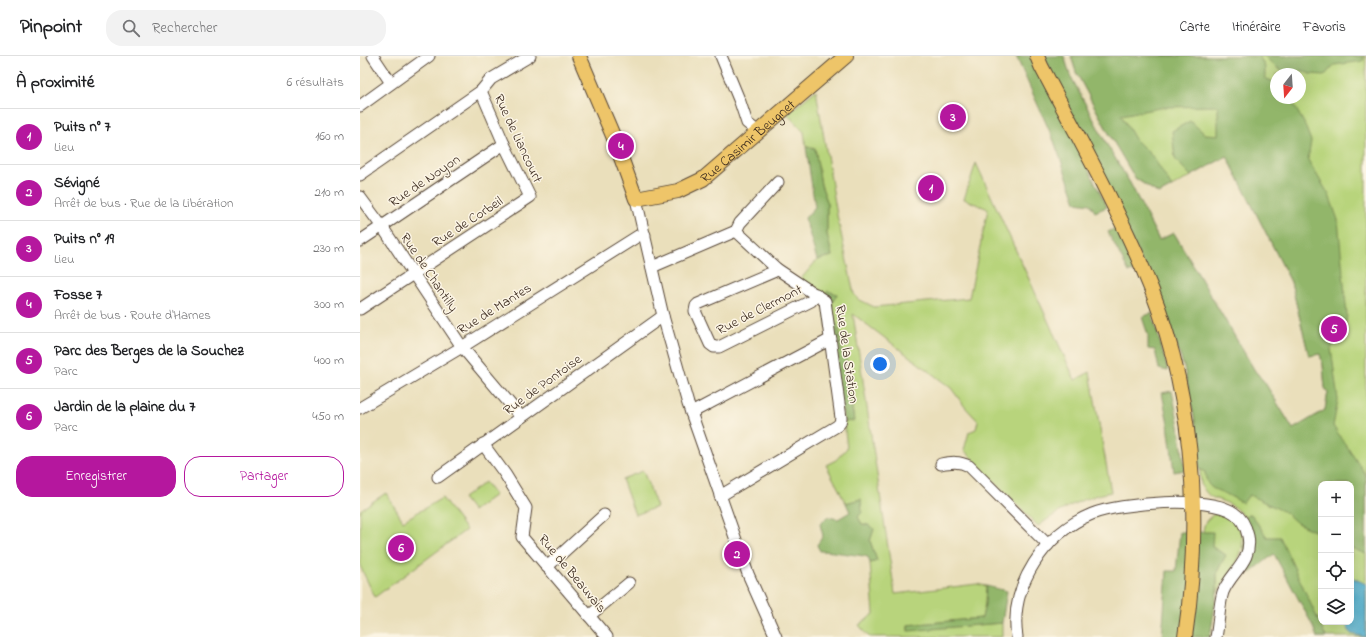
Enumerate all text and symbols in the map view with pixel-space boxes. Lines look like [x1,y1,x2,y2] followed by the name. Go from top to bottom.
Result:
[106,10,386,46] search box
[20,14,82,41] text: Pinpoint
[120,17,142,39] icon: search
[152,17,217,39] text: Rechercher
[1179,17,1210,38] text: Carte
[1232,17,1281,38] text: Itinéraire
[1303,17,1346,38] text: Favoris
[1270,68,1306,104] north arrow
[16,70,94,95] text: À proximité
[287,73,344,92] text: 6 résultats
[488,91,548,187] street label: Rue de Liancourt
[696,95,801,189] street label: Rue Casimir Beugnet
[940,102,966,132] pin: 3
[54,116,111,138] text: Puits n° 7
[27,127,31,146] text: 1
[315,127,344,146] text: 160 m
[608,131,634,161] pin: 4
[54,138,74,157] text: Lieu
[385,149,465,214] street label: Rue de Noyon
[54,172,100,194] text: Sévigné
[918,173,944,203] pin: 1
[26,183,32,202] text: 2
[314,183,344,202] text: 210 m
[428,191,507,253] street label: Rue de Corbeil
[54,194,233,213] text: Arrêt de bus · Rue de la Libération
[54,228,114,250] text: Puits n° 19
[394,229,463,317] street label: Rue de Chantilly
[26,239,32,258] text: 3
[313,239,344,258] text: 230 m
[54,250,74,269] text: Lieu
[454,278,536,340] street label: Rue de Mantes
[713,280,806,341] street label: Rue de Clermont
[54,284,102,306] text: Fosse 7
[26,295,32,314] text: 4
[314,295,344,314] text: 300 m
[829,304,864,405] street label: Rue de la Station
[54,306,211,325] text: Arrêt de bus · Route d'Harnes
[1321,314,1347,344] pin: 5
[54,340,244,362] text: Parc des Berges de la Souchez
[499,349,587,421] street label: Rue de Pontoise
[25,351,33,370] text: 5
[314,351,344,370] text: 400 m
[870,354,890,374] your location
[54,362,78,381] text: Parc
[54,396,195,418] text: Jardin de la plaine du 7
[26,407,32,426] text: 6
[312,407,344,426] text: 450 m
[54,418,78,437] text: Parc
[16,456,176,497] button: Enregistrer
[184,456,344,497] button: Partager
[1318,481,1354,625] map controls
[1318,481,1354,517] button: +
[1318,517,1354,553] button: −
[533,530,611,618] street label: Rue de Beauvais
[388,533,414,563] pin: 6
[724,539,750,569] pin: 2
[1318,553,1354,589] button: locate
[1318,589,1354,625] button: layers

